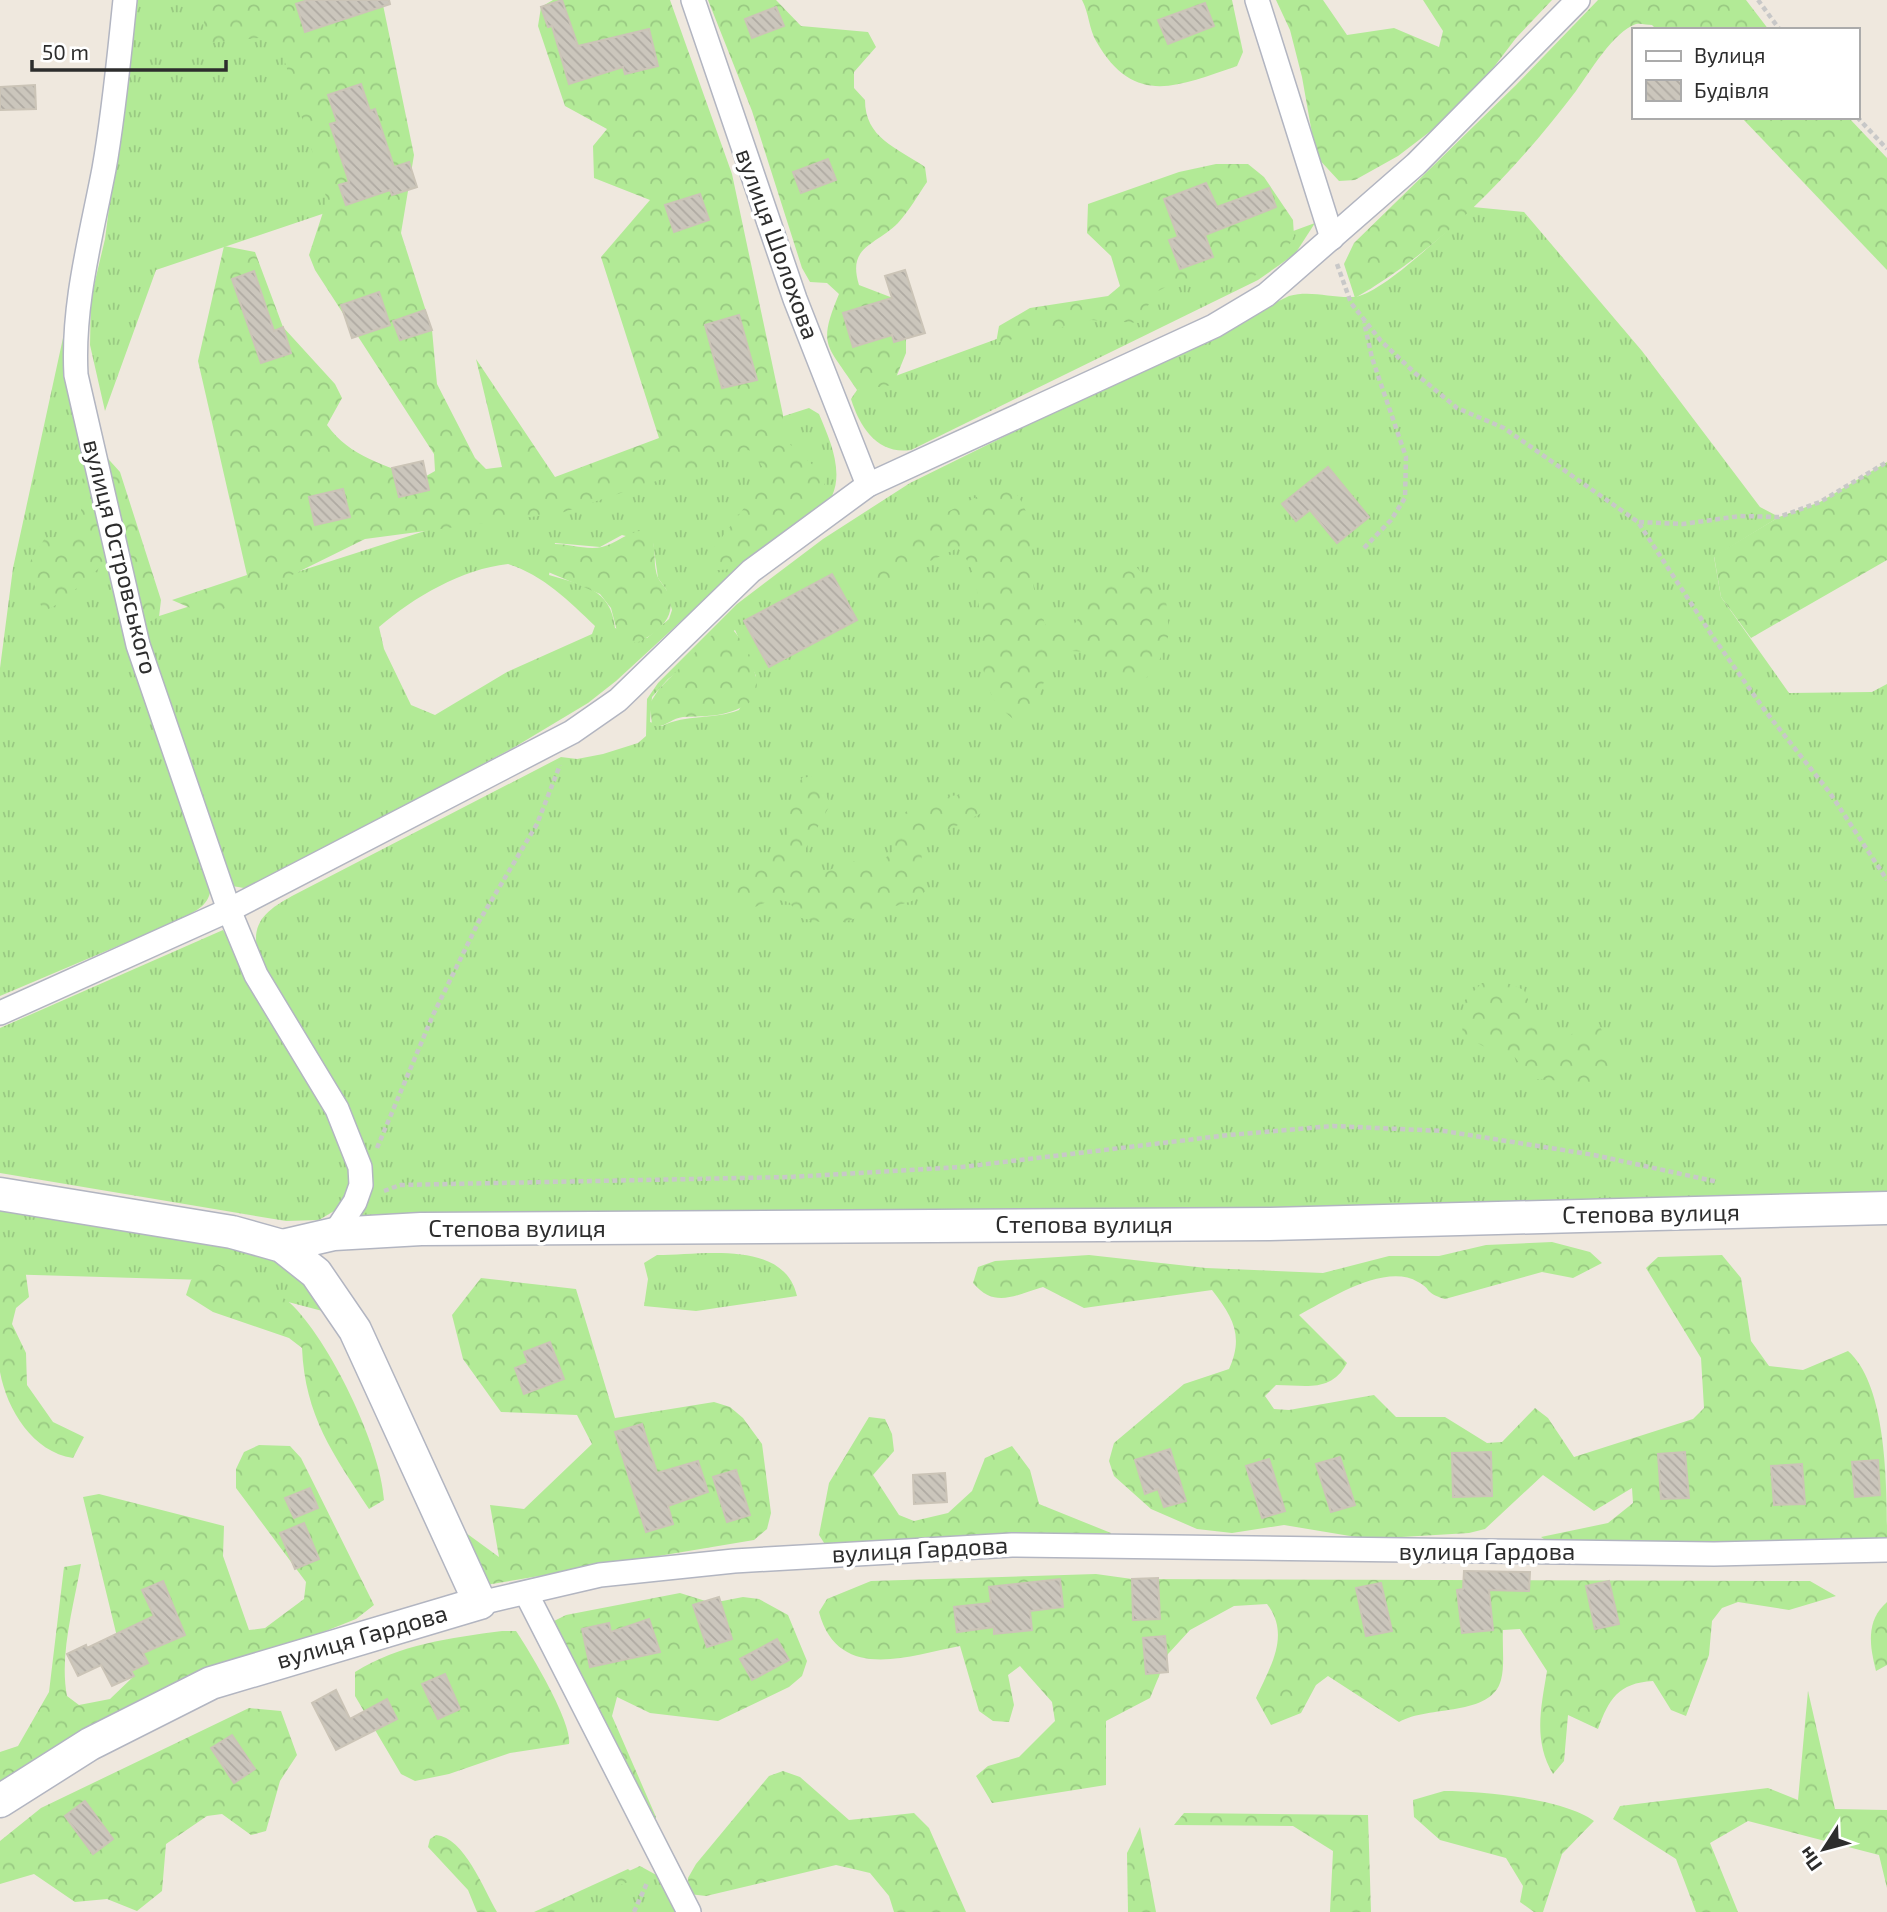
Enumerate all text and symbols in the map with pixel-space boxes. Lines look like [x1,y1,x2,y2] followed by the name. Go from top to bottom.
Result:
[32,28,226,72] scale bar
[1632,28,1859,119] legend
[42,39,89,64] text: 50 m
[1694,42,1765,68] text: Вулиця
[1694,77,1769,103] text: Будівля
[730,144,826,343] street label: вулиця Шолохова
[77,436,165,677] street label: вулиця Островського
[1562,1196,1740,1230] street label: Степова вулиця
[995,1209,1173,1239] street label: Степова вулиця
[428,1213,606,1243] street label: Степова вулиця
[831,1529,1009,1569] street label: вулиця Гардова
[1399,1536,1575,1566] street label: вулиця Гардова
[273,1597,451,1675] street label: вулиця Гардова
[1789,1814,1859,1884] north arrow
[1793,1843,1826,1876] text: Пн

